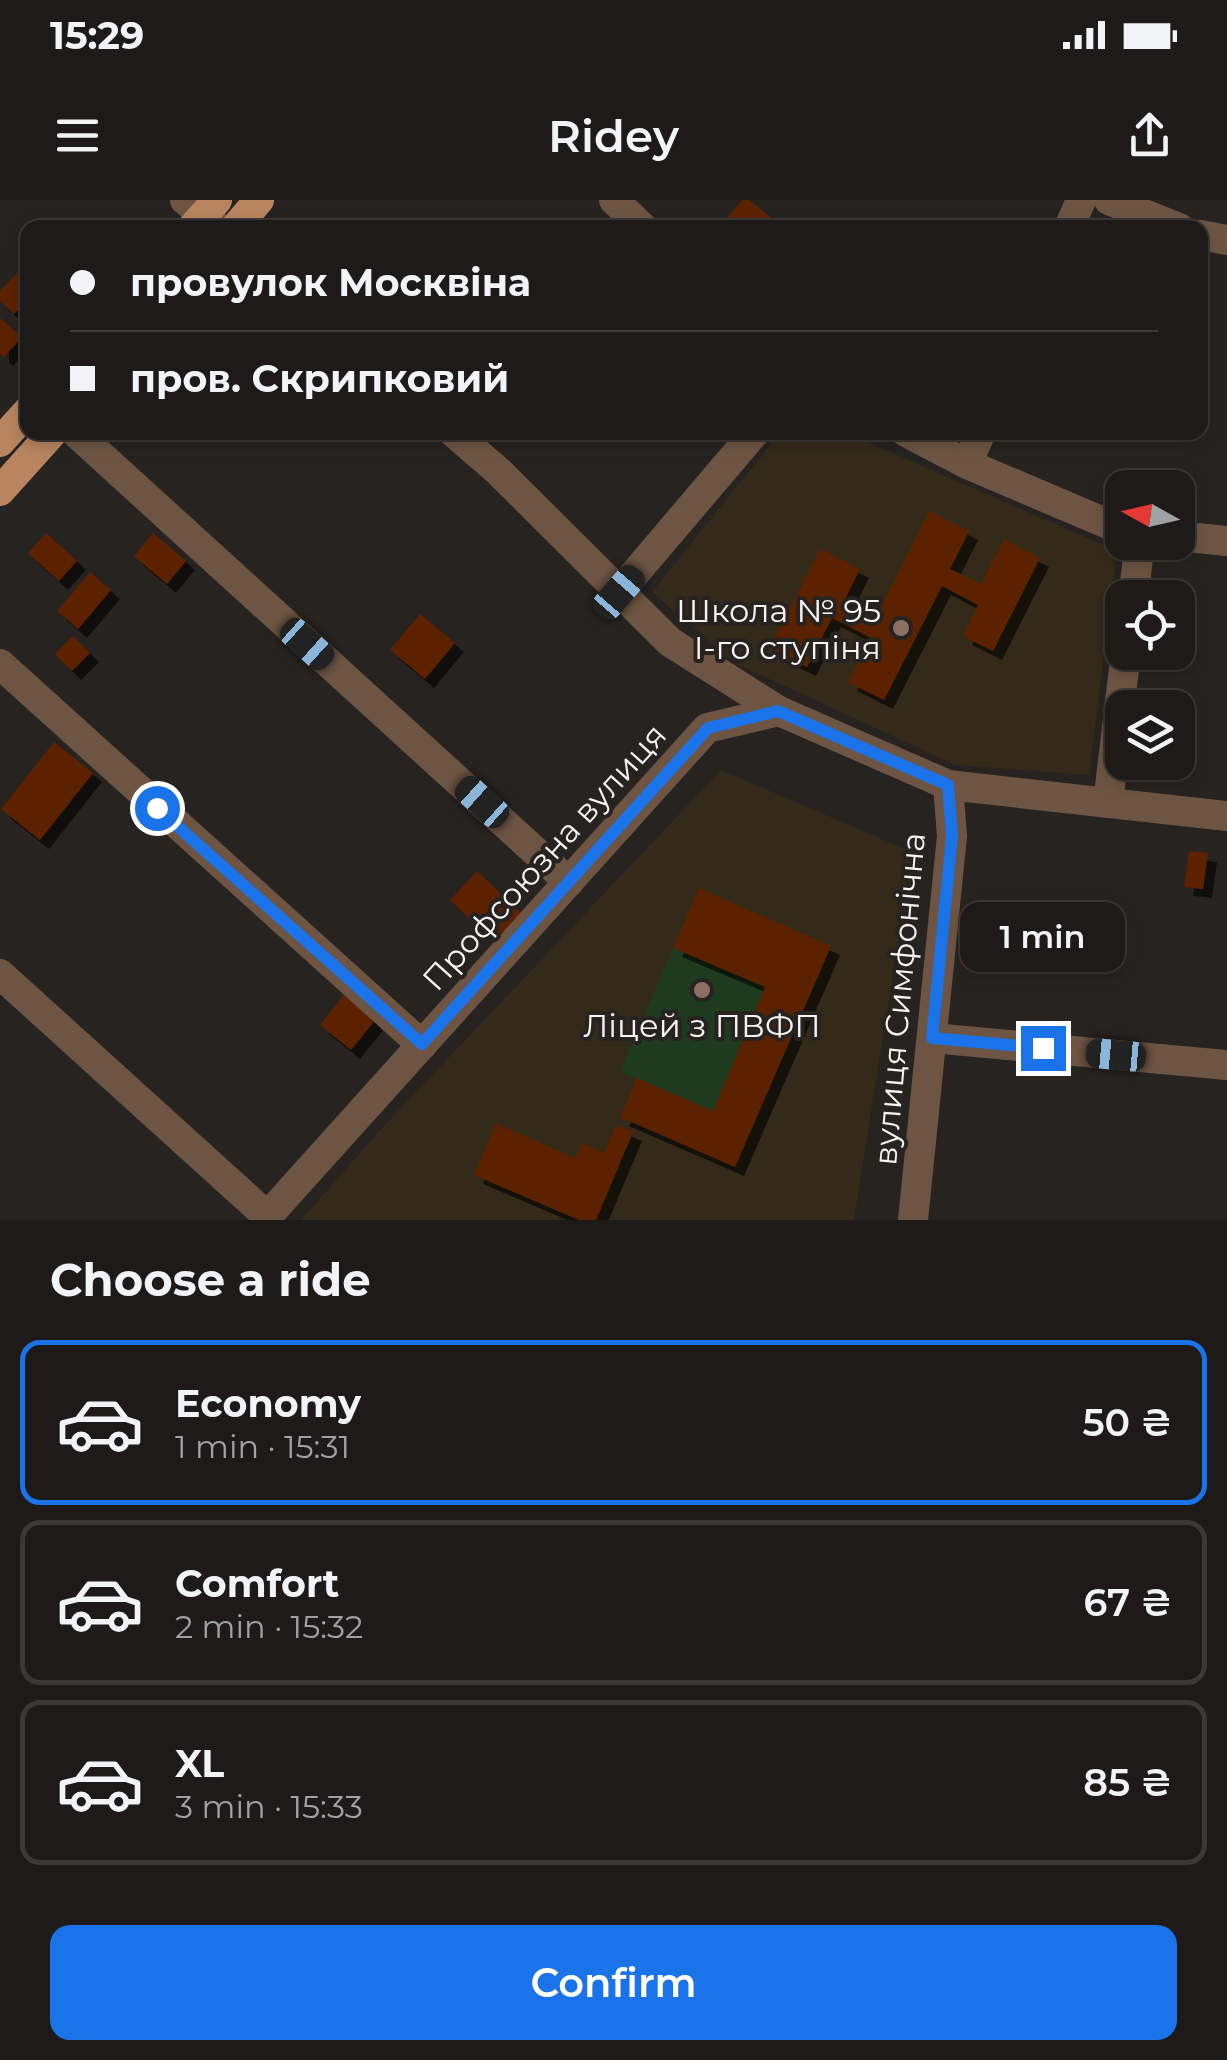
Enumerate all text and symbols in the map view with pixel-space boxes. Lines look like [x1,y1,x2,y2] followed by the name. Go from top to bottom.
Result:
[50,12,144,59] text: 15:29
[50,108,105,163] icon: menu
[548,108,679,163] text: Ridey
[1122,108,1177,163] icon: share
[130,259,531,306] text: провулок Москвіна
[130,355,509,402] text: пров. Скрипковий
[1105,470,1195,560] north arrow
[1105,470,1195,780] map controls
[588,560,650,624] car
[1105,580,1195,670] button: locate
[676,591,881,667] place label: Школа № 95 І-го ступіня
[275,613,339,675] car
[890,617,912,639] marker: Школа № 95 І-го ступіня
[1105,690,1195,780] button: layers
[414,716,674,998] street label: Профсоюзна вулиця
[450,771,514,833] car
[135,786,180,831] route start
[865,831,933,1167] street label: вулиця Симфонічна
[960,903,1126,973] callout: 1 min
[1000,917,1085,956] text: 1 min
[691,979,713,1001] marker: Ліцей з ПВФП
[583,1006,821,1045] place label: Ліцей з ПВФП
[1021,1026,1066,1071] route end
[1085,1037,1147,1073] car
[50,1252,371,1307] text: Choose a ride
[55,1378,145,1468] icon: car
[175,1380,361,1427] text: Economy
[1082,1399,1172,1446] text: 50 ₴
[175,1427,350,1466] text: 1 min · 15:31
[55,1558,145,1648] icon: car
[175,1560,339,1607] text: Comfort
[1083,1579,1172,1626] text: 67 ₴
[175,1607,363,1646] text: 2 min · 15:32
[55,1738,145,1828] icon: car
[175,1740,224,1787] text: XL
[1083,1759,1172,1806] text: 85 ₴
[175,1787,363,1826] text: 3 min · 15:33
[50,1925,1177,2040] button: Confirm

